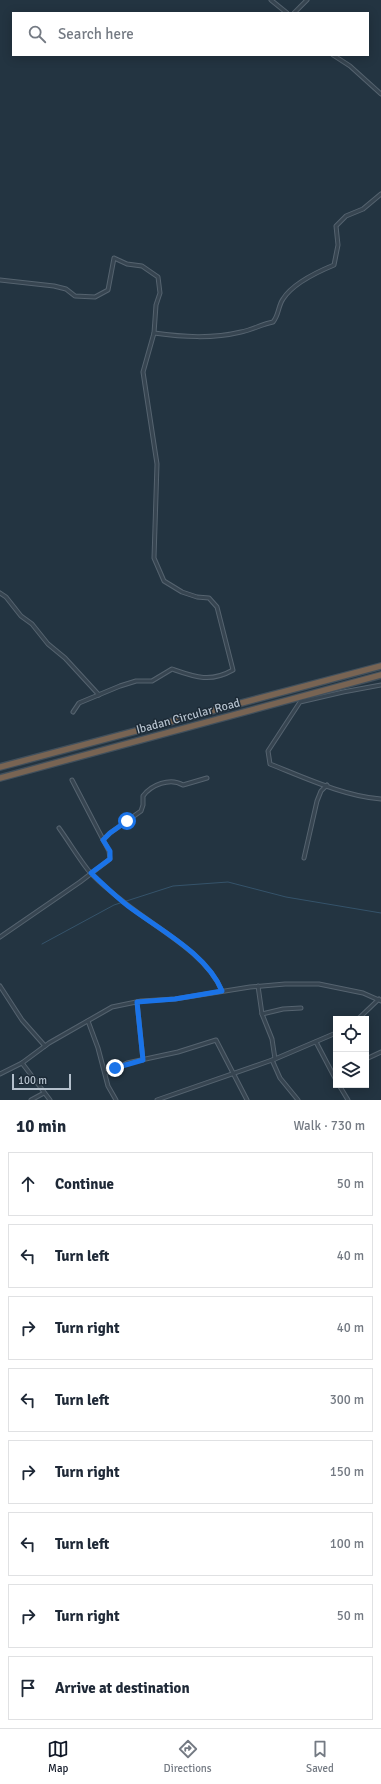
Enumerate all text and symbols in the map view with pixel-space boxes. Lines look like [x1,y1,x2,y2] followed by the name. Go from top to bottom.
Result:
[12,12,369,56] search box
[26,23,48,45] icon: search
[58,25,134,43] text: Search here
[135,695,242,738] street label: Ibadan Circular Road
[118,812,136,830] route start
[333,1016,369,1088] map controls
[333,1016,369,1052] button: locate
[333,1052,369,1088] button: layers
[106,1059,124,1077] route end
[12,1072,71,1091] scale bar
[18,1074,47,1087] text: 100 m
[16,1116,66,1137] text: 10 min
[294,1118,365,1134] text: Walk · 730 m
[17,1173,39,1195] icon: ahead
[55,1175,114,1193] text: Continue
[337,1176,364,1192] text: 50 m
[17,1245,39,1267] icon: left
[55,1247,109,1265] text: Turn left
[337,1248,364,1264] text: 40 m
[17,1317,39,1339] icon: right
[55,1319,120,1337] text: Turn right
[337,1320,364,1336] text: 40 m
[17,1389,39,1411] icon: left
[55,1391,109,1409] text: Turn left
[330,1392,364,1408] text: 300 m
[17,1461,39,1483] icon: right
[55,1463,120,1481] text: Turn right
[330,1464,364,1480] text: 150 m
[17,1533,39,1555] icon: left
[55,1535,109,1553] text: Turn left
[330,1536,364,1552] text: 100 m
[17,1605,39,1627] icon: right
[55,1607,120,1625] text: Turn right
[337,1608,364,1624] text: 50 m
[17,1677,39,1699] icon: arrive
[55,1679,190,1697] text: Arrive at destination
[47,1738,69,1775] tab: Map
[164,1738,212,1775] tab: Directions
[306,1738,334,1775] tab: Saved

